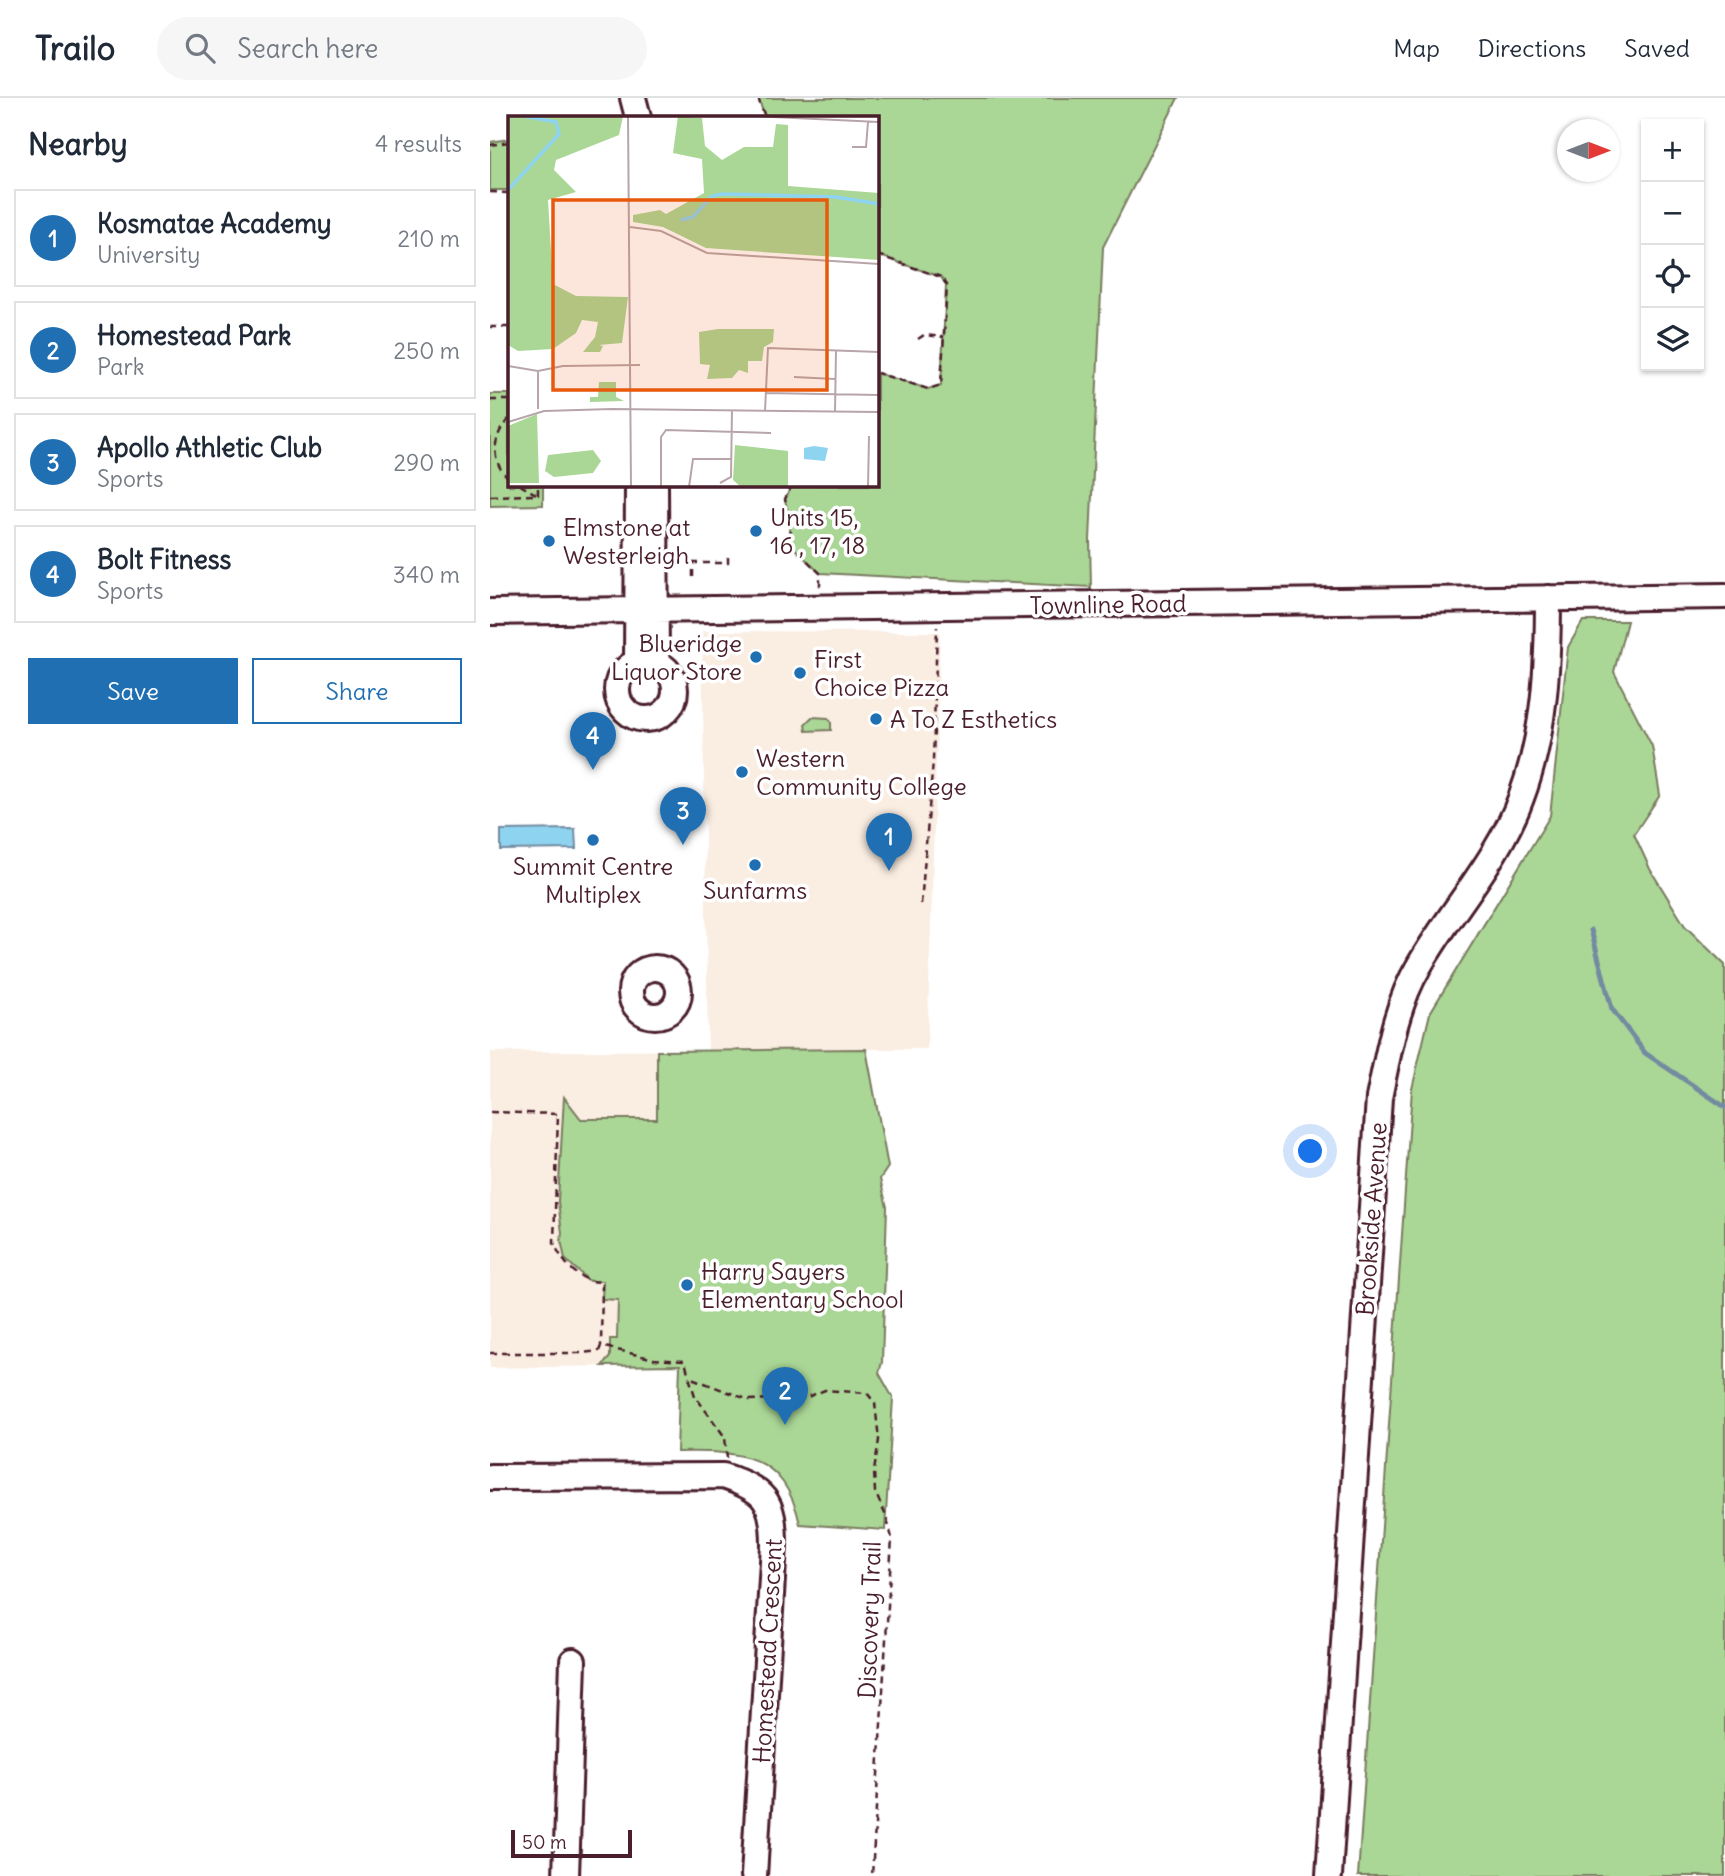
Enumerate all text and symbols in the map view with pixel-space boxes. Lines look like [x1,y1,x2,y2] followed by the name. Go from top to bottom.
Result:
[157,17,647,80] search box
[35,27,115,69] text: Trailo
[181,29,219,67] icon: search
[237,32,378,65] text: Search here
[1393,33,1440,63] text: Map
[1478,33,1586,63] text: Directions
[1624,33,1690,63] text: Saved
[508,116,878,486] inset map
[1557,119,1620,182] north arrow
[1641,119,1704,371] map controls
[1641,119,1704,182] button: +
[28,125,128,163] text: Nearby
[375,129,462,158] text: 4 results
[1641,182,1704,245] button: −
[97,207,332,240] text: Kosmatae Academy
[48,224,58,253] text: 1
[397,224,460,253] text: 210 m
[97,240,200,269] text: University
[1641,245,1704,308] button: locate
[1641,308,1704,371] button: layers
[97,319,291,352] text: Homestead Park
[47,336,59,365] text: 2
[393,336,460,365] text: 250 m
[97,352,145,381] text: Park
[97,431,322,464] text: Apollo Athletic Club
[46,448,60,477] text: 3
[393,448,460,477] text: 290 m
[97,464,163,493] text: Sports
[770,502,865,560] place label: Units 15, 16 , 17, 18
[563,512,690,570] place label: Elmstone at Westerleigh
[748,523,764,539] marker: Units 15, 16 , 17, 18
[541,533,557,549] marker: Elmstone at Westerleigh
[97,543,231,576] text: Bolt Fitness
[46,560,60,589] text: 4
[393,560,460,589] text: 340 m
[97,576,163,605] text: Sports
[1029,588,1187,620] street label: Townline Road
[611,628,742,686] place label: Blueridge Liquor Store
[814,644,949,702] place label: First Choice Pizza
[748,649,764,665] marker: Blueridge Liquor Store
[28,658,238,724] button: Save
[252,658,462,724] button: Share
[792,665,808,681] marker: First Choice Pizza
[890,704,1057,734] place label: A To Z Esthetics
[868,711,884,727] marker: A To Z Esthetics
[570,712,616,770] pin: 4
[756,743,967,801] place label: Western Community College
[734,764,750,780] marker: Western Community College
[660,787,706,845] pin: 3
[866,813,912,871] pin: 1
[585,832,601,848] marker: Summit Centre Multiplex
[513,851,673,909] place label: Summit Centre Multiplex
[747,857,763,873] marker: Sunfarms
[703,875,807,905] place label: Sunfarms
[1349,1121,1393,1317] street label: Brookside Avenue
[1293,1134,1327,1168] your location
[701,1256,904,1314] place label: Harry Sayers Elementary School
[679,1277,695,1293] marker: Harry Sayers Elementary School
[762,1367,808,1425] pin: 2
[746,1538,788,1764] street label: Homestead Crescent
[851,1541,887,1699] street label: Discovery Trail
[511,1827,632,1859] scale bar
[522,1830,567,1854] text: 50 m

